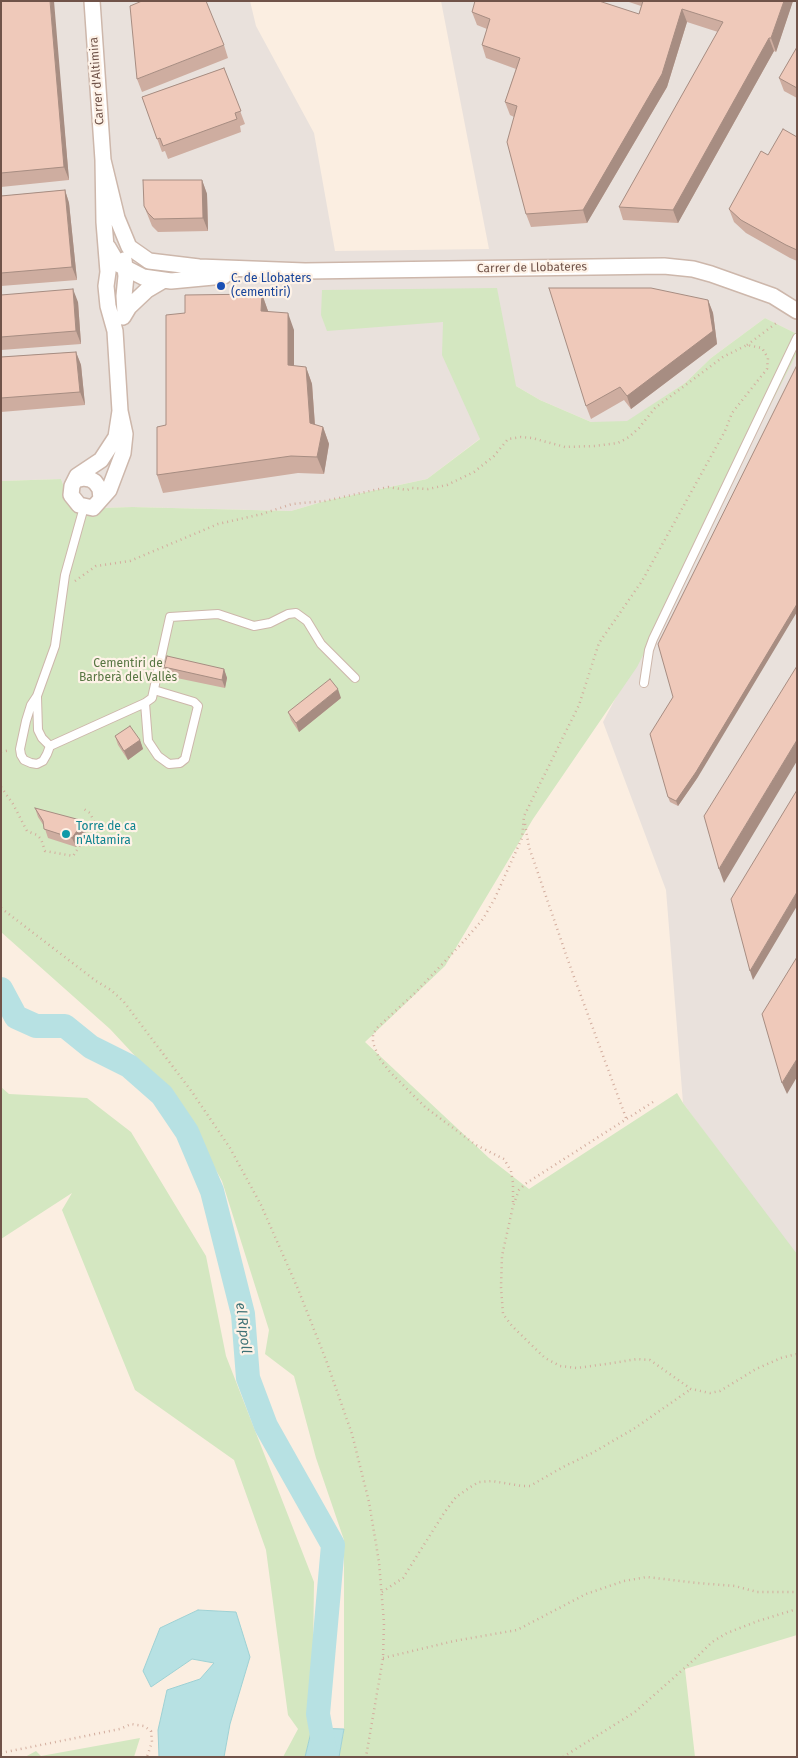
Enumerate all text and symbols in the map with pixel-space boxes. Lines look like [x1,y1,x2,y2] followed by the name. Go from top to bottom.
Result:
[87,36,107,126] street label: Carrer d'Altimira
[477,260,587,276] street label: Carrer de Llobateres
[231,272,311,300] place label: C. de Llobaters (cementiri)
[215,280,227,292] marker: C. de Llobaters (cementiri)
[79,657,177,685] park label: Cementiri de Barberà del Vallès
[76,820,136,848] place label: Torre de ca n'Altamira
[60,828,72,840] marker: Torre de ca n'Altamira
[232,1301,254,1355] water label: el Ripoll

